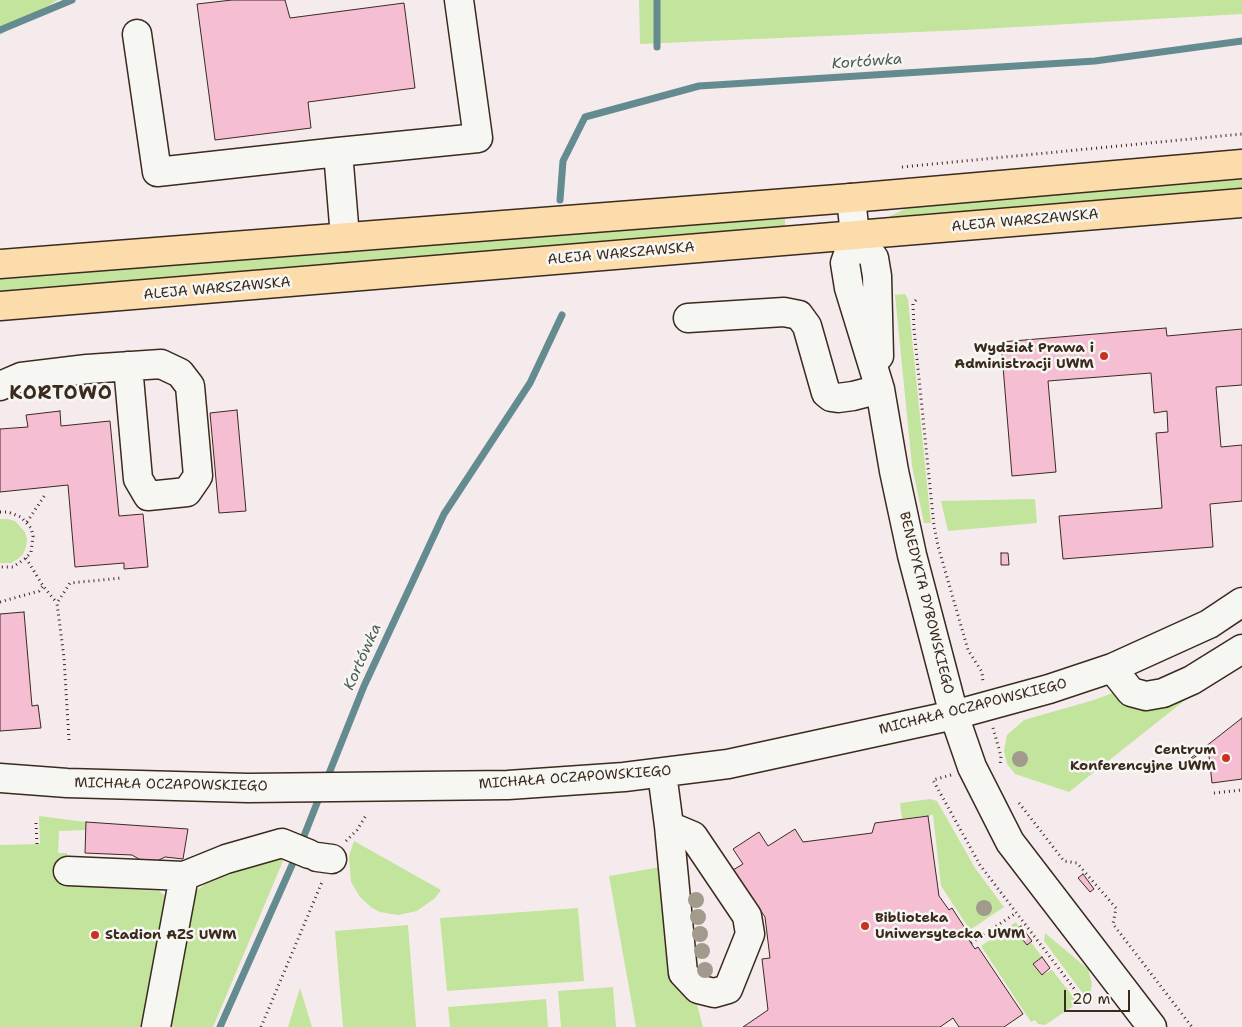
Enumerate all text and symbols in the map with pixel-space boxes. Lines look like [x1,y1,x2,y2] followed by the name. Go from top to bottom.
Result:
[831,51,903,73] water label: Kortówka
[951,206,1099,236] street label: ALEJA WARSZAWSKA
[547,239,695,269] street label: ALEJA WARSZAWSKA
[143,274,291,304] street label: ALEJA WARSZAWSKA
[954,340,1094,372] place label: Wydział Prawa i Administracji UWM
[1098,350,1110,362] marker: Wydział Prawa i Administracji UWM
[8,383,114,405] district label: KORTOWO
[895,510,957,696] street label: BENEDYKTA DYBOWSKIEGO
[340,621,386,693] water label: Kortówka
[877,675,1069,739] street label: MICHAŁA OCZAPOWSKIEGO
[1070,742,1216,774] place label: Centrum Konferencyjne UWM
[1220,752,1232,764] marker: Centrum Konferencyjne UWM
[478,763,672,793] street label: MICHAŁA OCZAPOWSKIEGO
[74,775,268,795] street label: MICHAŁA OCZAPOWSKIEGO
[875,910,1025,942] place label: Biblioteka Uniwersytecka UWM
[859,920,871,932] marker: Biblioteka Uniwersytecka UWM
[105,927,237,943] place label: Stadion AZS UWM
[89,929,101,941] marker: Stadion AZS UWM
[1067,980,1133,1012] scale bar
[1072,989,1111,1009] text: 20 m

